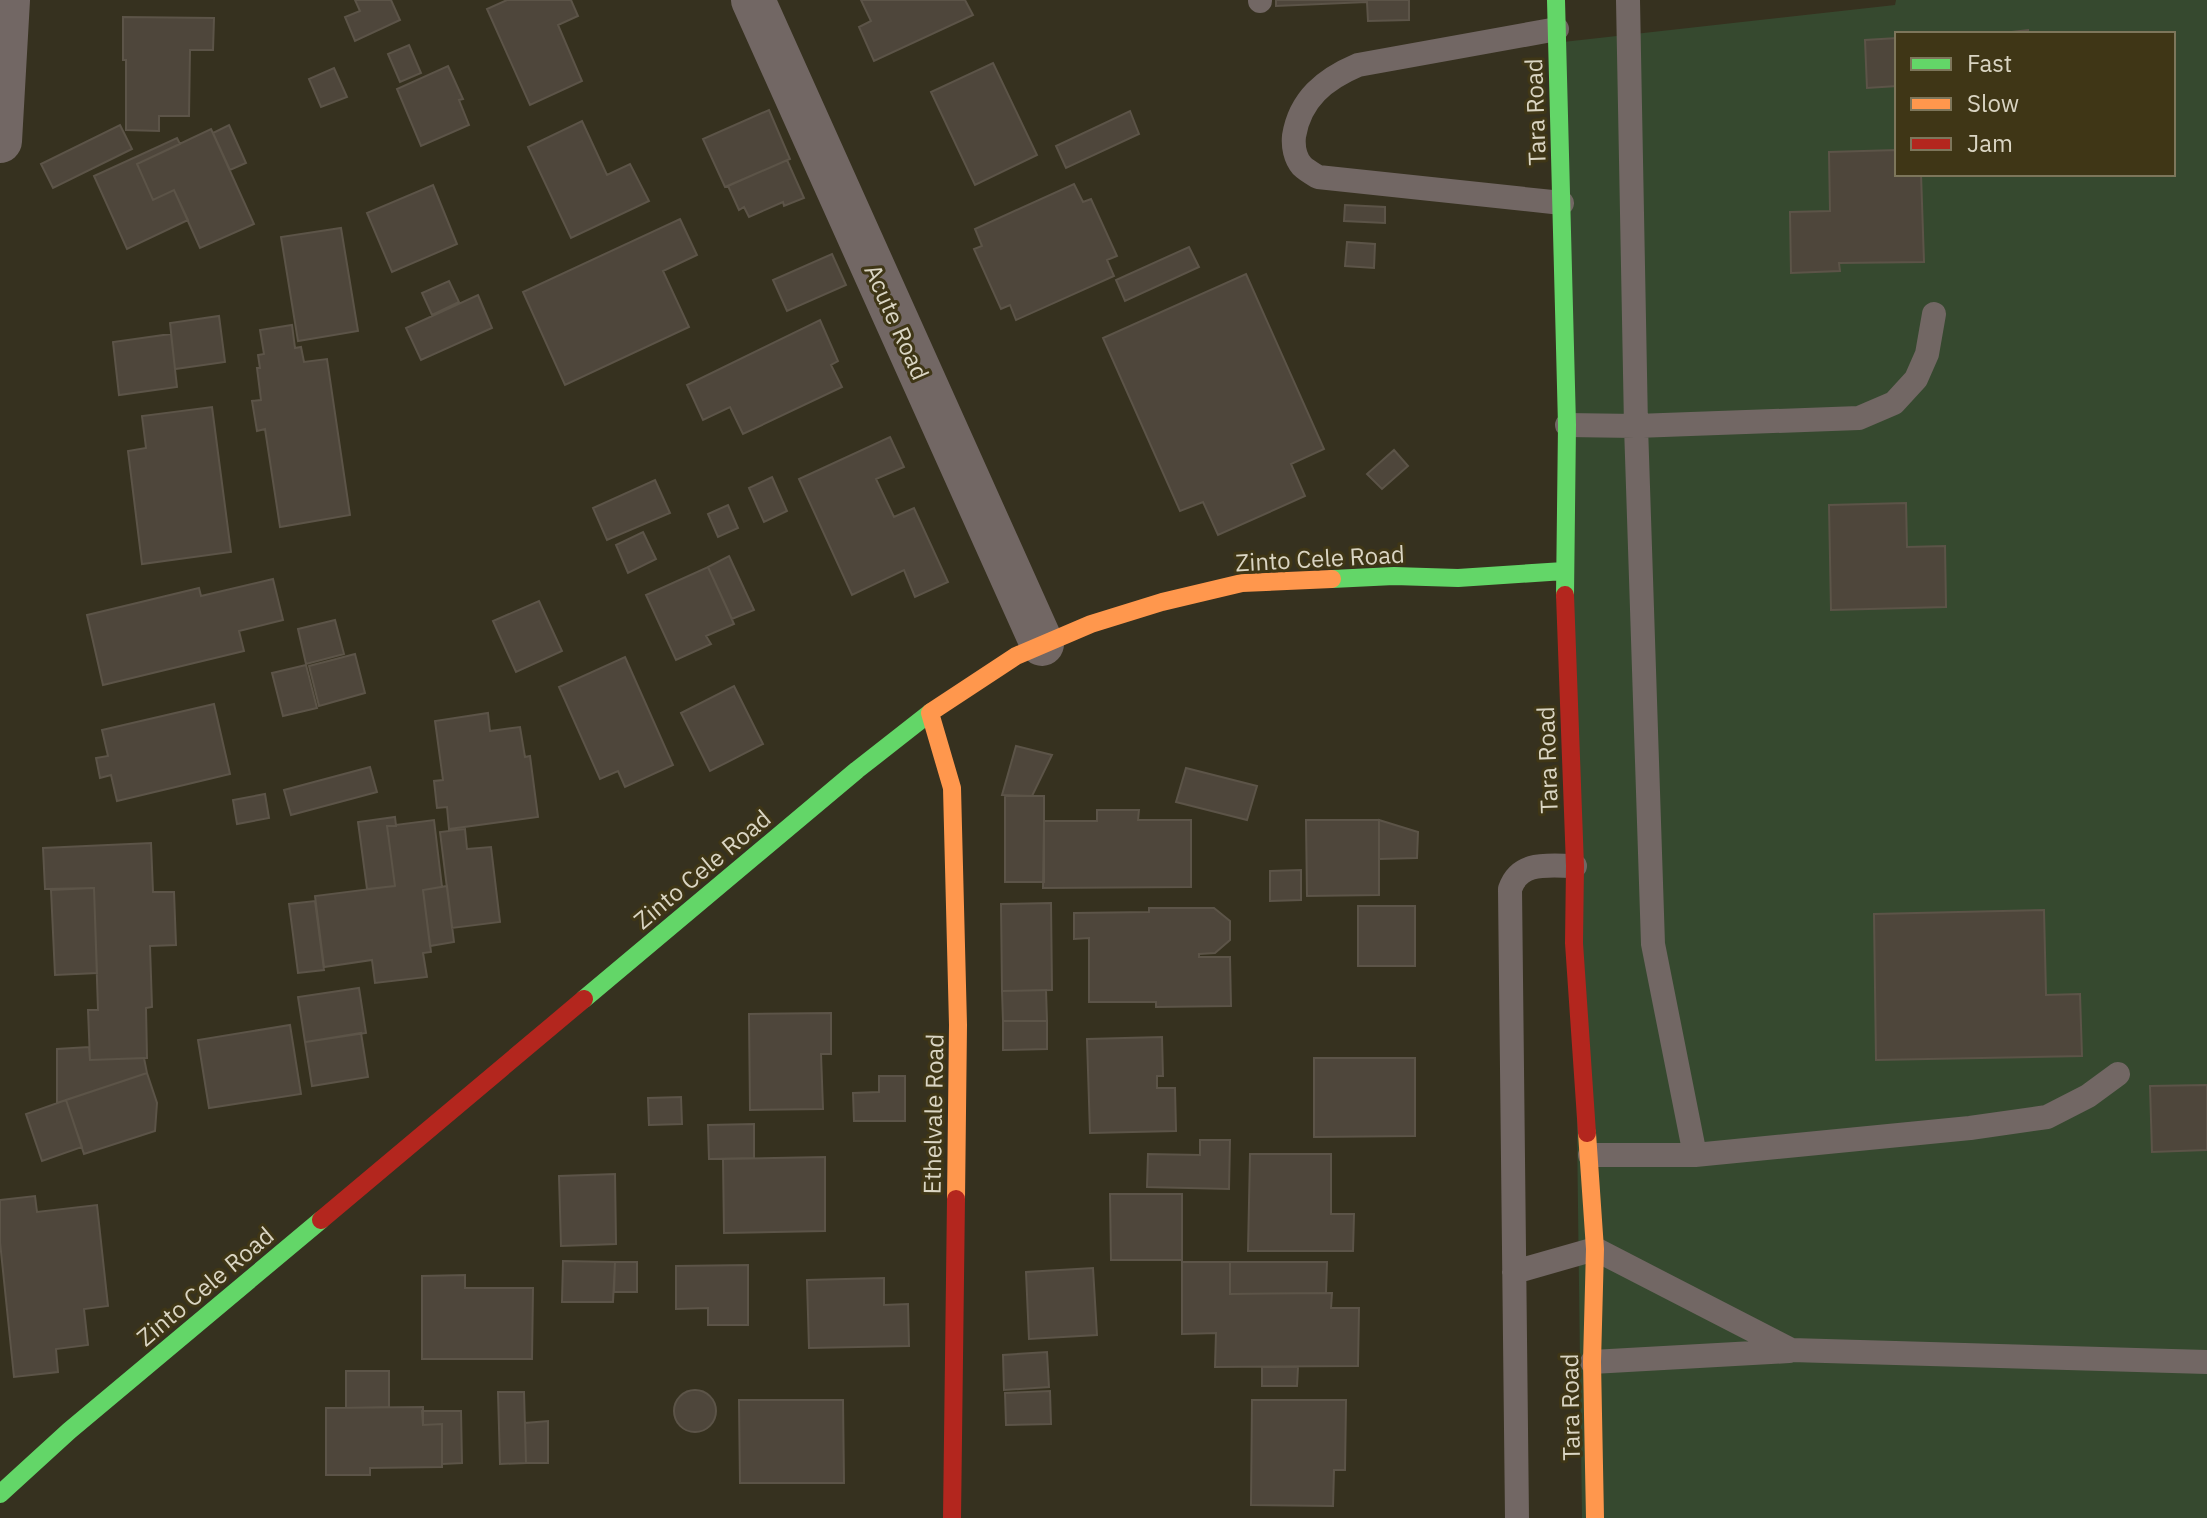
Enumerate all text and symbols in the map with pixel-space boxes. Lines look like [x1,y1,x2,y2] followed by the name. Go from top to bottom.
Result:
[1895,32,2175,176] legend
[1967,47,2012,79] text: Fast
[1517,58,1553,166] street label: Tara Road
[1967,87,2019,119] text: Slow
[1967,127,2013,159] text: Jam
[857,259,937,385] street label: Acute Road
[1234,538,1406,578] street label: Zinto Cele Road
[1529,706,1565,814] street label: Tara Road
[627,802,777,936] street label: Zinto Cele Road
[916,1033,950,1195] street label: Ethelvale Road
[130,1219,280,1353] street label: Zinto Cele Road
[1553,1353,1587,1461] street label: Tara Road

